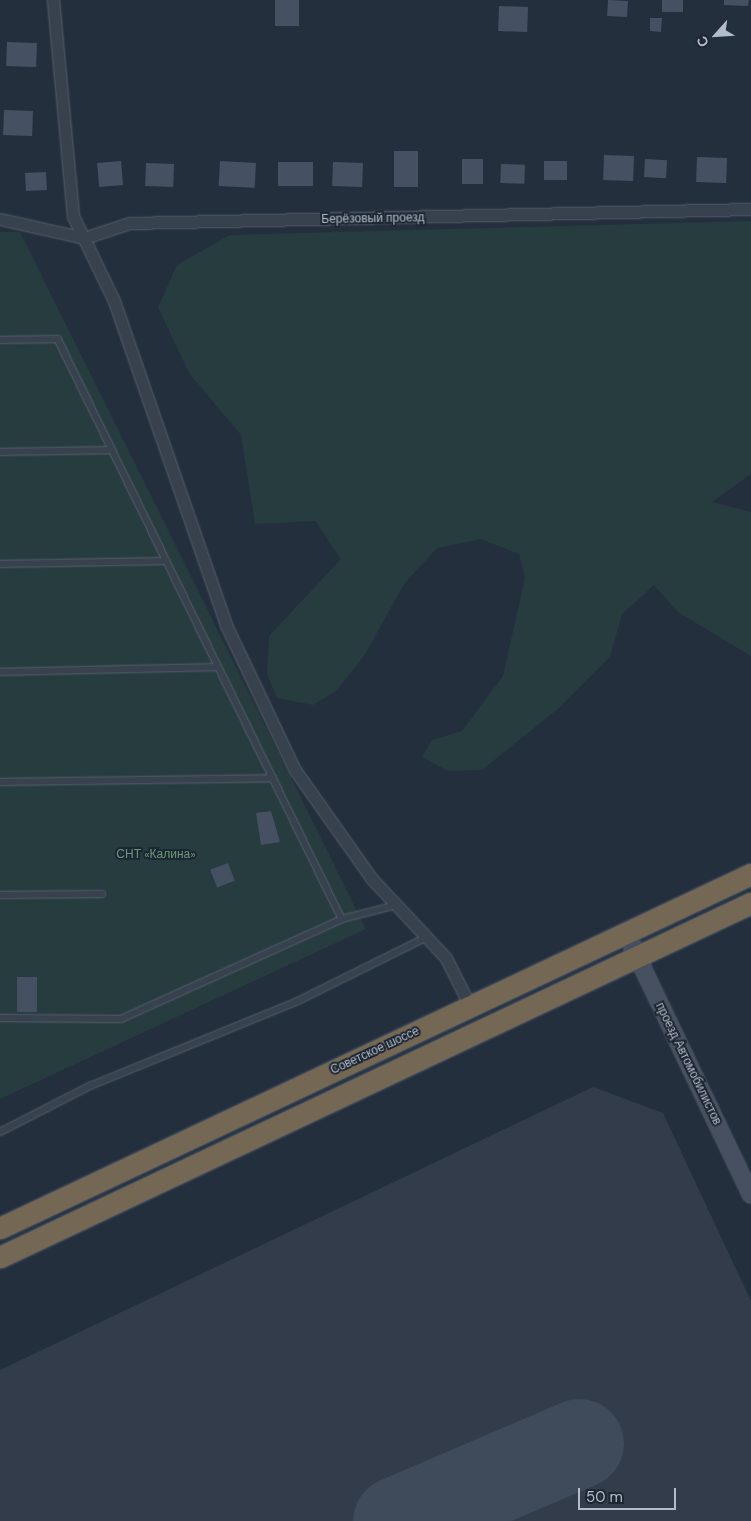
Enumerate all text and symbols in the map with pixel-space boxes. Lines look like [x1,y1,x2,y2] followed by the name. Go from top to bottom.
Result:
[691,10,741,60] north arrow
[692,33,713,50] text: С
[321,211,425,227] street label: Берёзовый проезд
[116,848,196,862] park label: СНТ «Калина»
[652,1000,724,1128] street label: проезд Автомобилистов
[328,1024,422,1078] street label: Советское шоссе
[581,1478,678,1510] scale bar
[586,1487,623,1507] text: 50 m

